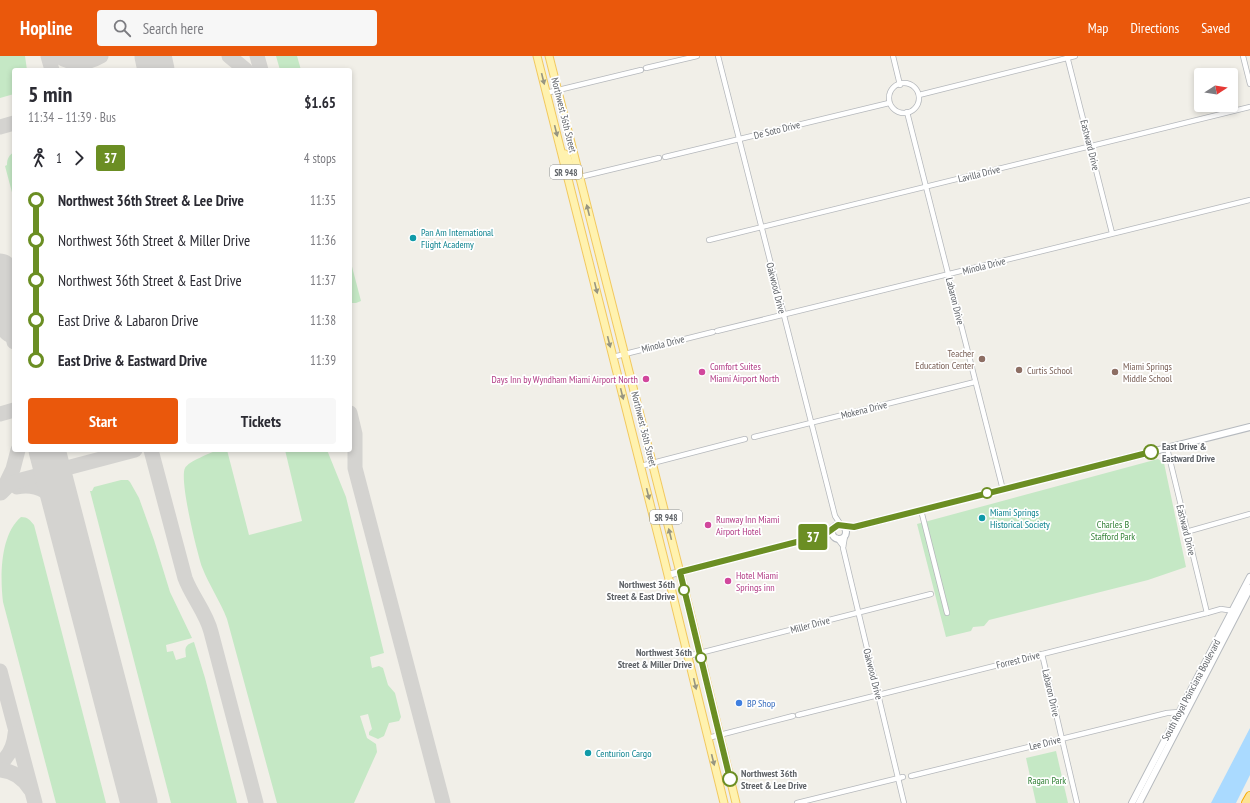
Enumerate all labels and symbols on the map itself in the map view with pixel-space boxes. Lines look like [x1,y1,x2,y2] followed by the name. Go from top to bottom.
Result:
[1194,68,1238,112] north arrow
[540,72,546,85] one-way arrow
[548,76,580,154] street label: Northwest 36th Street
[752,118,802,142] street label: De Soto Drive
[1077,118,1103,172] street label: Eastward Drive
[553,125,559,137] one-way arrow
[957,162,1001,186] street label: Lavilla Drive
[550,165,582,179] road number: SR 948
[585,203,591,216] one-way arrow
[421,226,494,251] place label: Pan Am International Flight Academy
[408,233,418,243] marker: Pan Am International Flight Academy
[961,254,1007,278] street label: Minola Drive
[763,261,789,315] street label: Oakwood Drive
[943,276,967,326] street label: Labaron Drive
[593,282,599,294] one-way arrow
[640,332,686,356] street label: Minola Drive
[606,336,612,348] one-way arrow
[915,347,974,372] place label: Teacher Education Center
[977,354,987,364] marker: Teacher Education Center
[710,360,779,385] place label: Comfort Suites Miami Airport North
[1123,360,1173,385] place label: Miami Springs Middle School
[1027,364,1073,377] place label: Curtis School
[1014,365,1024,375] marker: Curtis School
[697,367,707,377] marker: Comfort Suites Miami Airport North
[1110,367,1120,377] marker: Miami Springs Middle School
[491,373,638,386] place label: Days Inn by Wyndham Miami Airport North
[641,374,651,384] marker: Days Inn by Wyndham Miami Airport North
[620,388,626,401] one-way arrow
[628,390,660,468] street label: Northwest 36th Street
[839,398,889,422] street label: Mokena Drive
[1162,440,1215,465] place label: East Drive & Eastward Drive
[1143,444,1159,460] marker: East Drive & Eastward Drive
[645,487,651,500] one-way arrow
[981,487,993,499] unlabelled marker
[1173,503,1199,557] street label: Eastward Drive
[990,506,1050,531] place label: Miami Springs Historical Society
[650,510,682,524] road number: SR 948
[716,513,779,538] place label: Runway Inn Miami Airport Hotel
[977,513,987,523] marker: Miami Springs Historical Society
[1091,518,1135,543] park label: Charles B Stafford Park
[703,520,713,530] marker: Runway Inn Miami Airport Hotel
[795,524,831,550] line badge: 37
[667,528,673,540] one-way arrow
[736,569,778,594] place label: Hotel Miami Springs inn
[723,576,733,586] marker: Hotel Miami Springs inn
[607,578,675,603] place label: Northwest 36th Street & East Drive
[678,584,690,596] marker: Northwest 36th Street & East Drive
[789,613,831,637] street label: Miller Drive
[1159,637,1223,743] street label: South Royal Poinciana Boulevard
[618,646,692,671] place label: Northwest 36th Street & Miller Drive
[860,647,886,701] street label: Oakwood Drive
[995,648,1041,672] street label: Forrest Drive
[695,652,707,664] marker: Northwest 36th Street & Miller Drive
[1039,668,1063,718] street label: Labaron Drive
[692,679,698,691] one-way arrow
[747,697,775,710] place label: BP Shop
[734,698,744,708] marker: BP Shop
[1028,733,1062,753] street label: Lee Drive
[596,747,651,760] place label: Centurion Cargo
[583,748,593,758] marker: Centurion Cargo
[711,754,717,766] one-way arrow
[741,767,807,792] place label: Northwest 36th Street & Lee Drive
[722,771,738,787] marker: Northwest 36th Street & Lee Drive
[1028,774,1066,787] park label: Ragan Park

